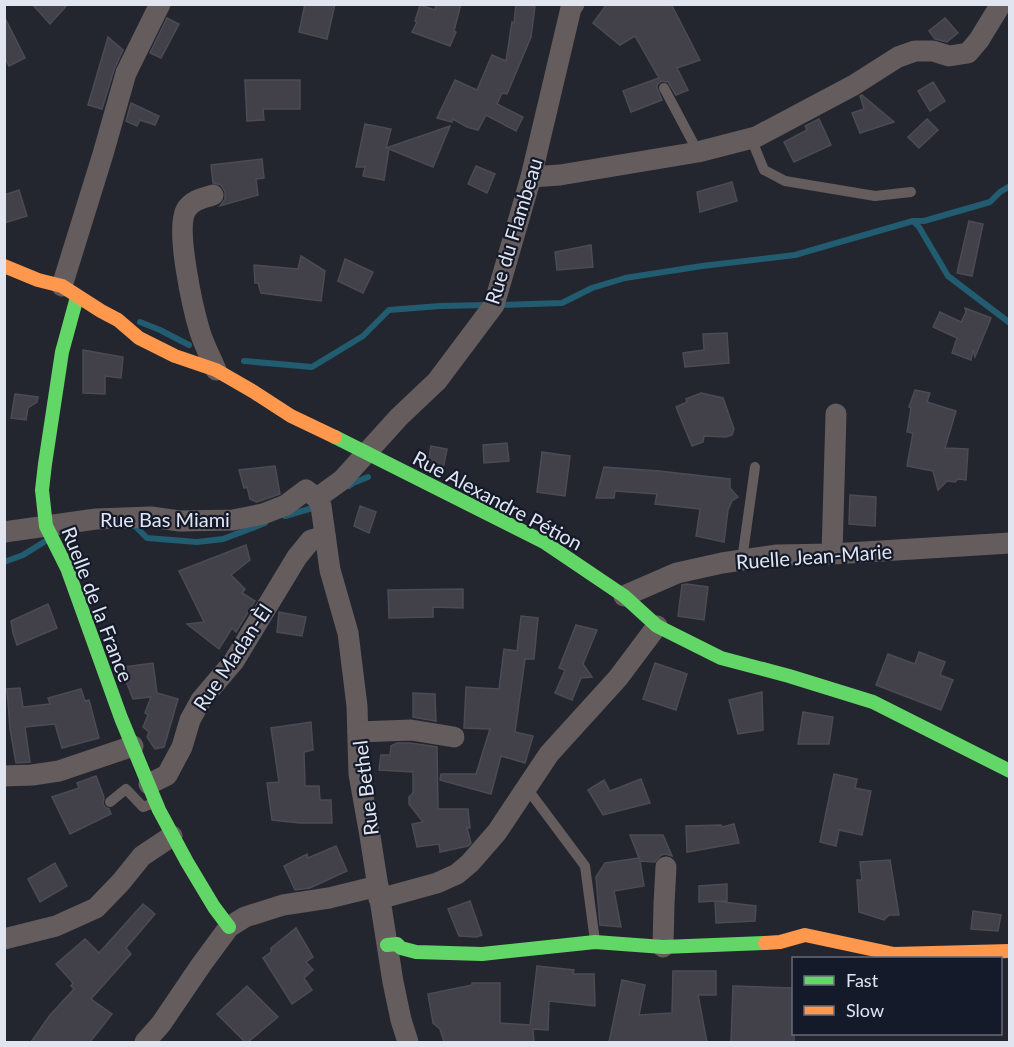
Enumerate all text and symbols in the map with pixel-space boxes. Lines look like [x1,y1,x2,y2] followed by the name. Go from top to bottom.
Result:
[479,155,547,307] street label: Rue du Flambeau
[409,445,587,555] street label: Rue Alexandre Pétion
[100,507,230,531] street label: Rue Bas Miami
[57,523,139,685] street label: Ruelle de la France
[735,539,893,573] street label: Ruelle Jean-Marie
[188,599,276,715] street label: Rue Madan-Èl
[347,739,383,837] street label: Rue Bethel
[792,957,1002,1035] legend
[846,969,879,991] text: Fast
[846,999,884,1021] text: Slow

